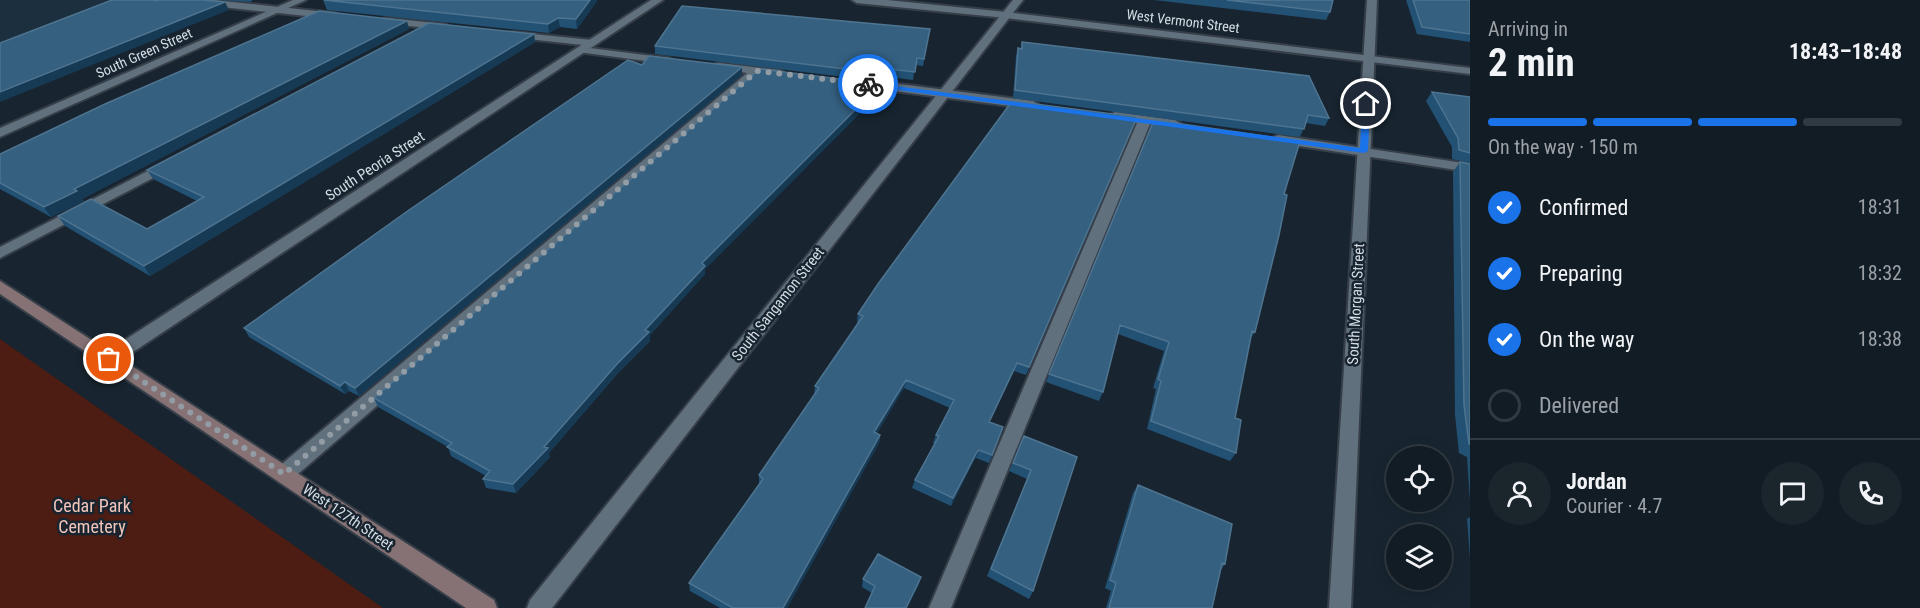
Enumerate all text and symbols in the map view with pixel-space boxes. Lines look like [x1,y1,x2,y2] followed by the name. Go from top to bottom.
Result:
[1126,6,1240,36] street label: West Vermont Street
[1488,17,1568,41] text: Arriving in
[93,25,195,81] street label: South Green Street
[1789,39,1902,64] text: 18:43–18:48
[1488,40,1575,86] text: 2 min
[838,54,898,114] courier
[852,68,885,101] icon: bike
[1340,78,1391,129] pin
[1349,87,1382,120] icon: home
[322,127,428,205] street label: South Peoria Street
[1488,135,1638,159] text: On the way · 150 m
[1488,191,1521,224] icon: check
[1539,195,1628,220] text: Confirmed
[1858,195,1902,219] text: 18:31
[1344,243,1368,365] street label: South Morgan Street
[728,244,828,364] street label: South Sangamon Street
[1488,257,1521,290] icon: check
[1539,261,1623,286] text: Preparing
[1858,261,1902,285] text: 18:32
[1488,323,1521,356] icon: check
[1539,327,1634,352] text: On the way
[1858,327,1902,351] text: 18:38
[83,333,134,384] pin
[92,342,125,375] icon: bag
[1539,393,1619,418] text: Delivered
[1386,446,1452,590] map controls
[1386,446,1452,512] button: locate
[1488,462,1551,525] button: person
[1761,462,1824,525] button: chat
[1839,462,1902,525] button: phone
[1566,469,1627,494] text: Jordan
[299,480,397,554] street label: West 127th Street
[1566,494,1662,518] text: Courier · 4.7
[53,495,131,537] park label: Cedar Park Cemetery
[1386,524,1452,590] button: layers

